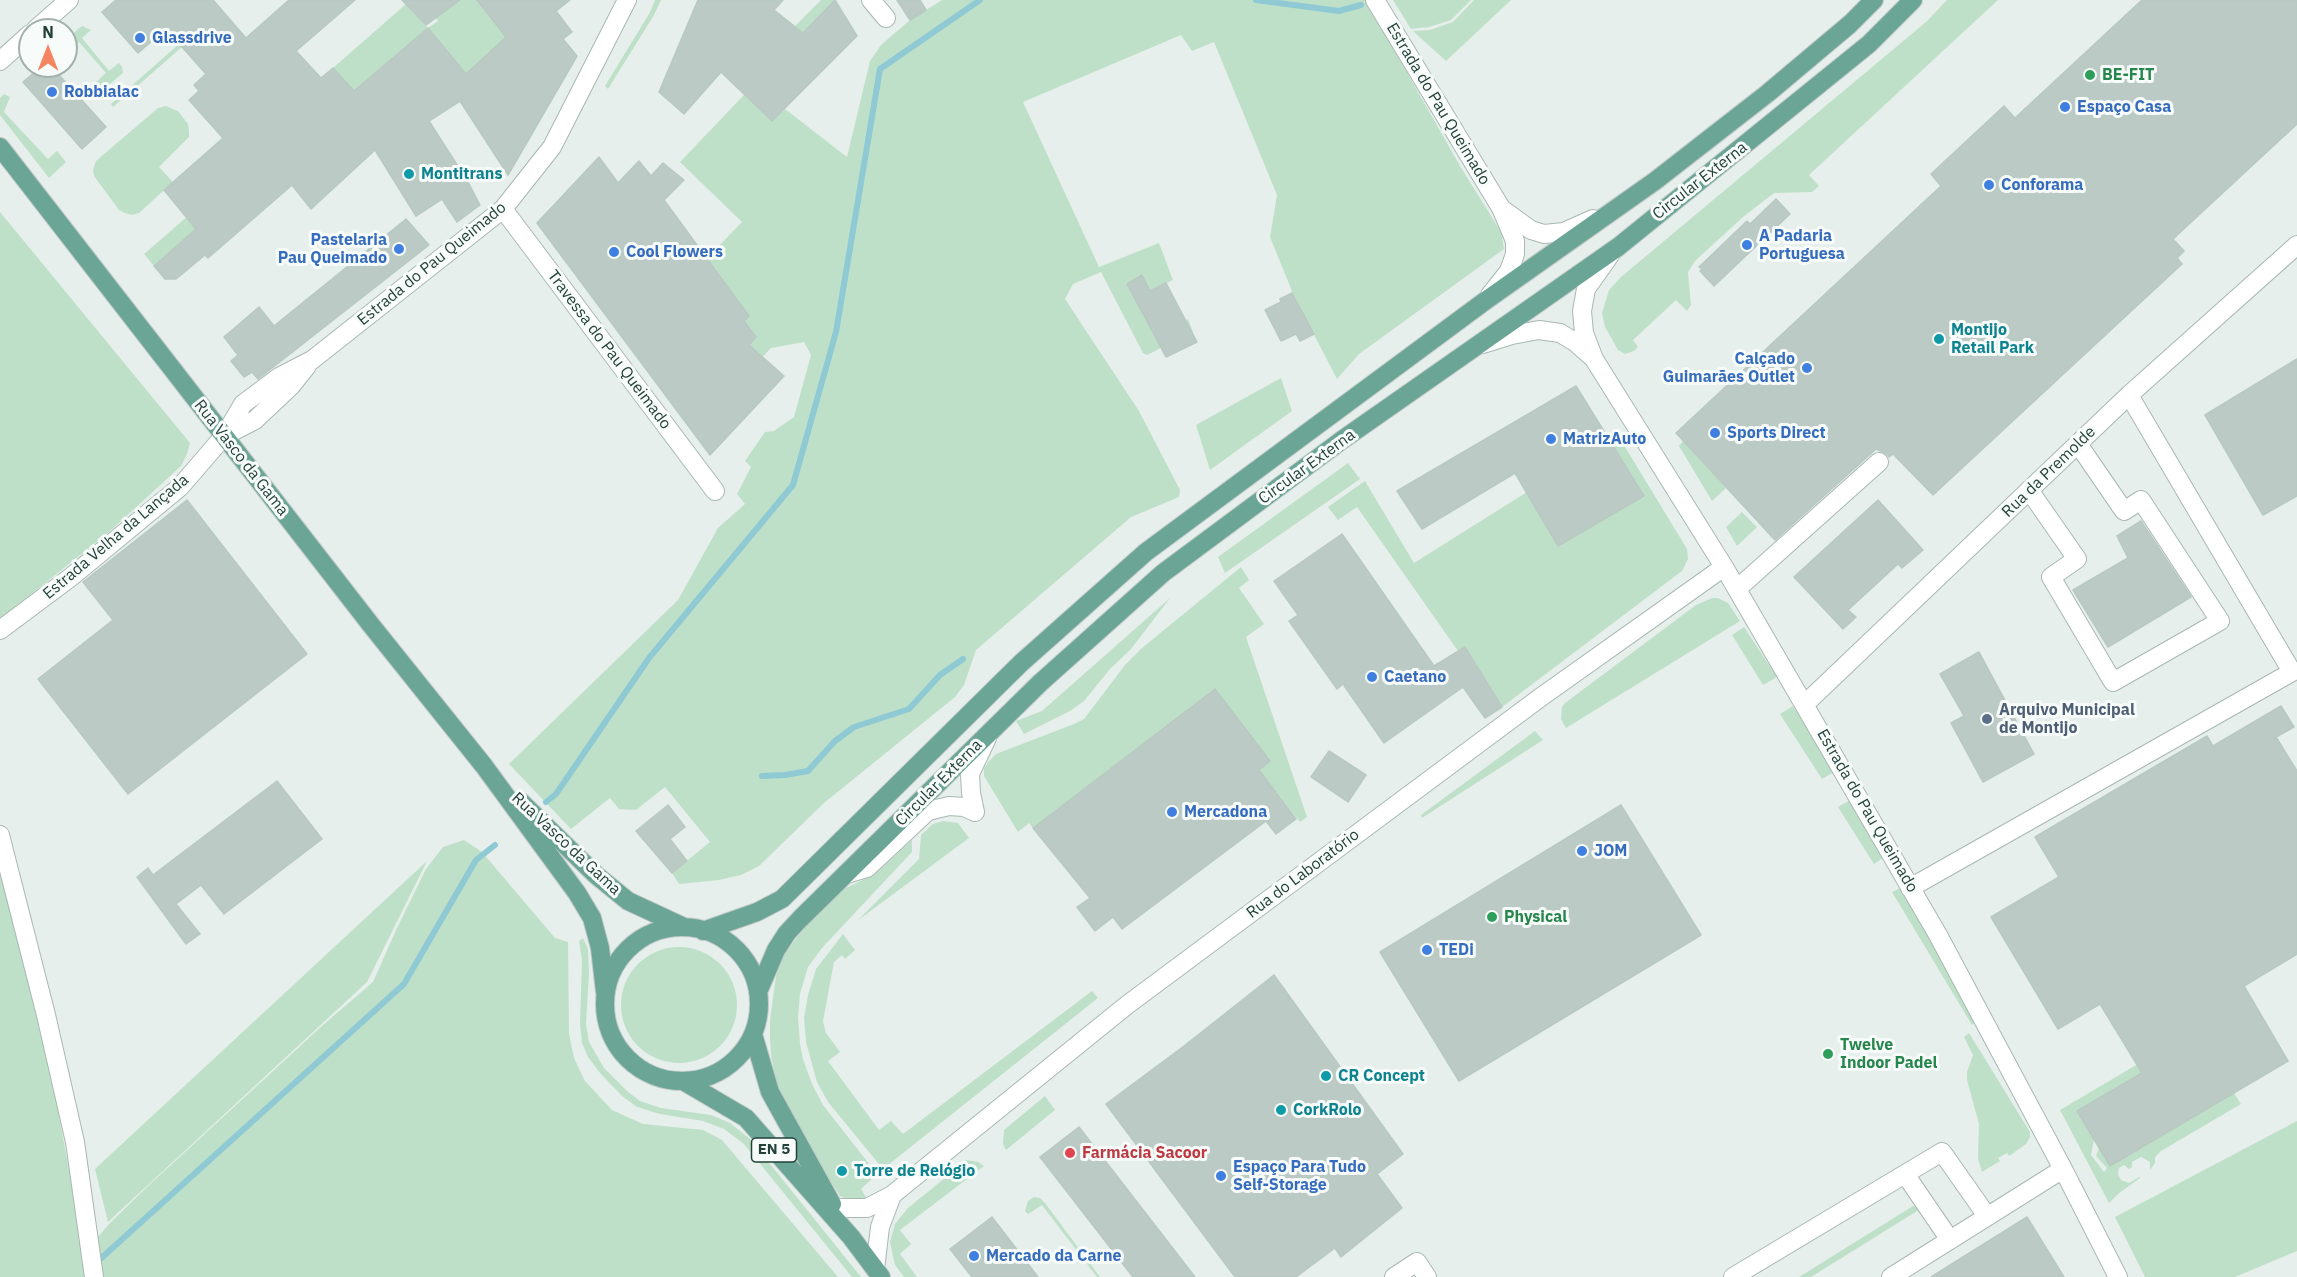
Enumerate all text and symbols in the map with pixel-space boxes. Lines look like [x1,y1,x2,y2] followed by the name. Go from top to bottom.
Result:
[18,18,78,78] north arrow
[1382,20,1494,188] street label: Estrada do Pau Queimado
[42,22,54,42] text: N
[152,28,232,48] place label: Glassdrive
[133,31,147,45] marker: Glassdrive
[2102,65,2154,85] place label: BE-FIT
[2083,68,2097,82] marker: BE-FIT
[64,82,139,102] place label: Robbialac
[45,85,59,99] marker: Robbialac
[2077,97,2171,117] place label: Espaço Casa
[2058,100,2072,114] marker: Espaço Casa
[1649,138,1751,224] street label: Circular Externa
[421,164,502,184] place label: Montitrans
[402,167,416,181] marker: Montitrans
[2001,175,2083,195] place label: Conforama
[1982,178,1996,192] marker: Conforama
[354,198,510,330] street label: Estrada do Pau Queimado
[1759,226,1845,264] place label: A Padaria Portuguesa
[278,230,387,268] place label: Pastelaria Pau Queimado
[1740,238,1754,252] marker: A Padaria Portuguesa
[392,242,406,256] marker: Pastelaria Pau Queimado
[626,242,723,262] place label: Cool Flowers
[607,245,621,259] marker: Cool Flowers
[543,267,675,433] street label: Travessa do Pau Queimado
[1951,320,2034,358] place label: Montijo Retail Park
[1932,332,1946,346] marker: Montijo Retail Park
[1663,349,1795,387] place label: Calçado Guimarães Outlet
[1800,361,1814,375] marker: Calçado Guimarães Outlet
[190,396,292,520] street label: Rua Vasco da Gama
[1998,422,2100,522] street label: Rua da Premolde
[1727,423,1826,443] place label: Sports Direct
[1255,426,1359,508] street label: Circular Externa
[1708,426,1722,440] marker: Sports Direct
[1563,429,1646,449] place label: MatrizAuto
[1544,432,1558,446] marker: MatrizAuto
[39,470,193,604] street label: Estrada Velha da Lançada
[1384,667,1446,687] place label: Caetano
[1365,670,1379,684] marker: Caetano
[1999,700,2135,738] place label: Arquivo Municipal de Montijo
[1980,712,1994,726] marker: Arquivo Municipal de Montijo
[1812,726,1922,896] street label: Estrada do Pau Queimado
[892,736,986,830] street label: Circular Externa
[508,789,624,899] street label: Rua Vasco da Gama
[1184,802,1267,822] place label: Mercadona
[1165,805,1179,819] marker: Mercadona
[1243,825,1363,923] street label: Rua do Laboratório
[1594,841,1627,861] place label: JOM
[1575,844,1589,858] marker: JOM
[1504,907,1567,927] place label: Physical
[1485,910,1499,924] marker: Physical
[1439,940,1474,960] place label: TEDi
[1420,943,1434,957] marker: TEDi
[1840,1035,1937,1073] place label: Twelve Indoor Padel
[1821,1047,1835,1061] marker: Twelve Indoor Padel
[1338,1066,1425,1086] place label: CR Concept
[1319,1069,1333,1083] marker: CR Concept
[1293,1100,1362,1120] place label: CorkRolo
[1274,1103,1288,1117] marker: CorkRolo
[752,1138,796,1162] road number: EN 5
[1082,1143,1207,1163] place label: Farmácia Sacoor
[1063,1146,1077,1160] marker: Farmácia Sacoor
[1233,1157,1366,1195] place label: Espaço Para Tudo Self-Storage
[854,1161,975,1181] place label: Torre de Relógio
[835,1164,849,1178] marker: Torre de Relógio
[1214,1169,1228,1183] marker: Espaço Para Tudo Self-Storage
[986,1246,1122,1266] place label: Mercado da Carne
[967,1249,981,1263] marker: Mercado da Carne

